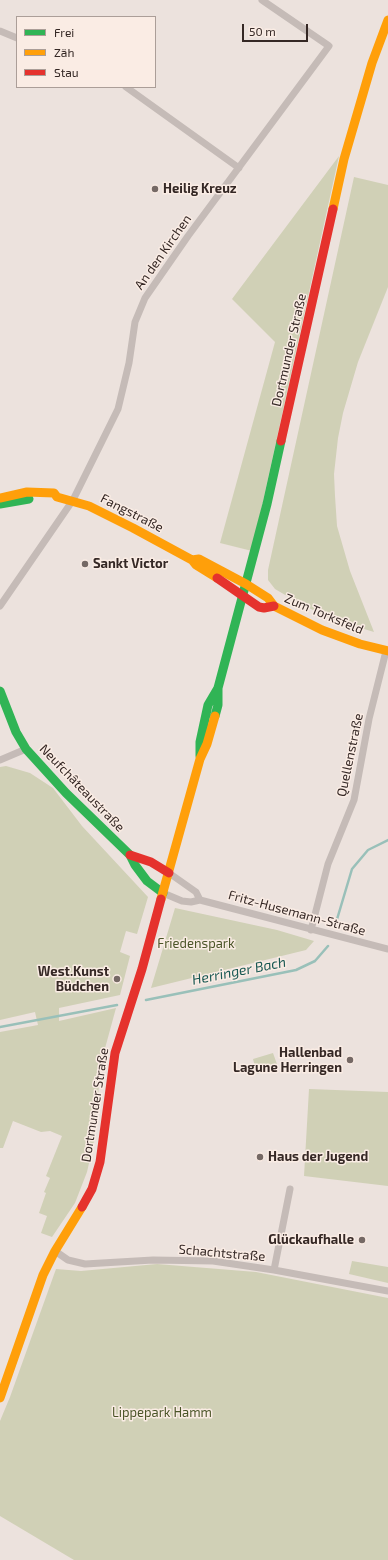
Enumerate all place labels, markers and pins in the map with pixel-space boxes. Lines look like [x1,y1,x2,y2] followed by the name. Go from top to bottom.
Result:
[163,181,237,197] place label: Heilig Kreuz
[150,184,160,194] marker: Heilig Kreuz
[93,556,168,572] place label: Sankt Victor
[80,559,90,569] marker: Sankt Victor
[38,964,109,995] place label: West.Kunst Büdchen
[112,974,122,984] marker: West.Kunst Büdchen
[233,1045,342,1076] place label: Hallenbad Lagune Herringen
[345,1055,355,1065] marker: Hallenbad Lagune Herringen
[268,1149,368,1165] place label: Haus der Jugend
[255,1152,265,1162] marker: Haus der Jugend
[268,1232,354,1248] place label: Glückaufhalle
[357,1235,367,1245] marker: Glückaufhalle

